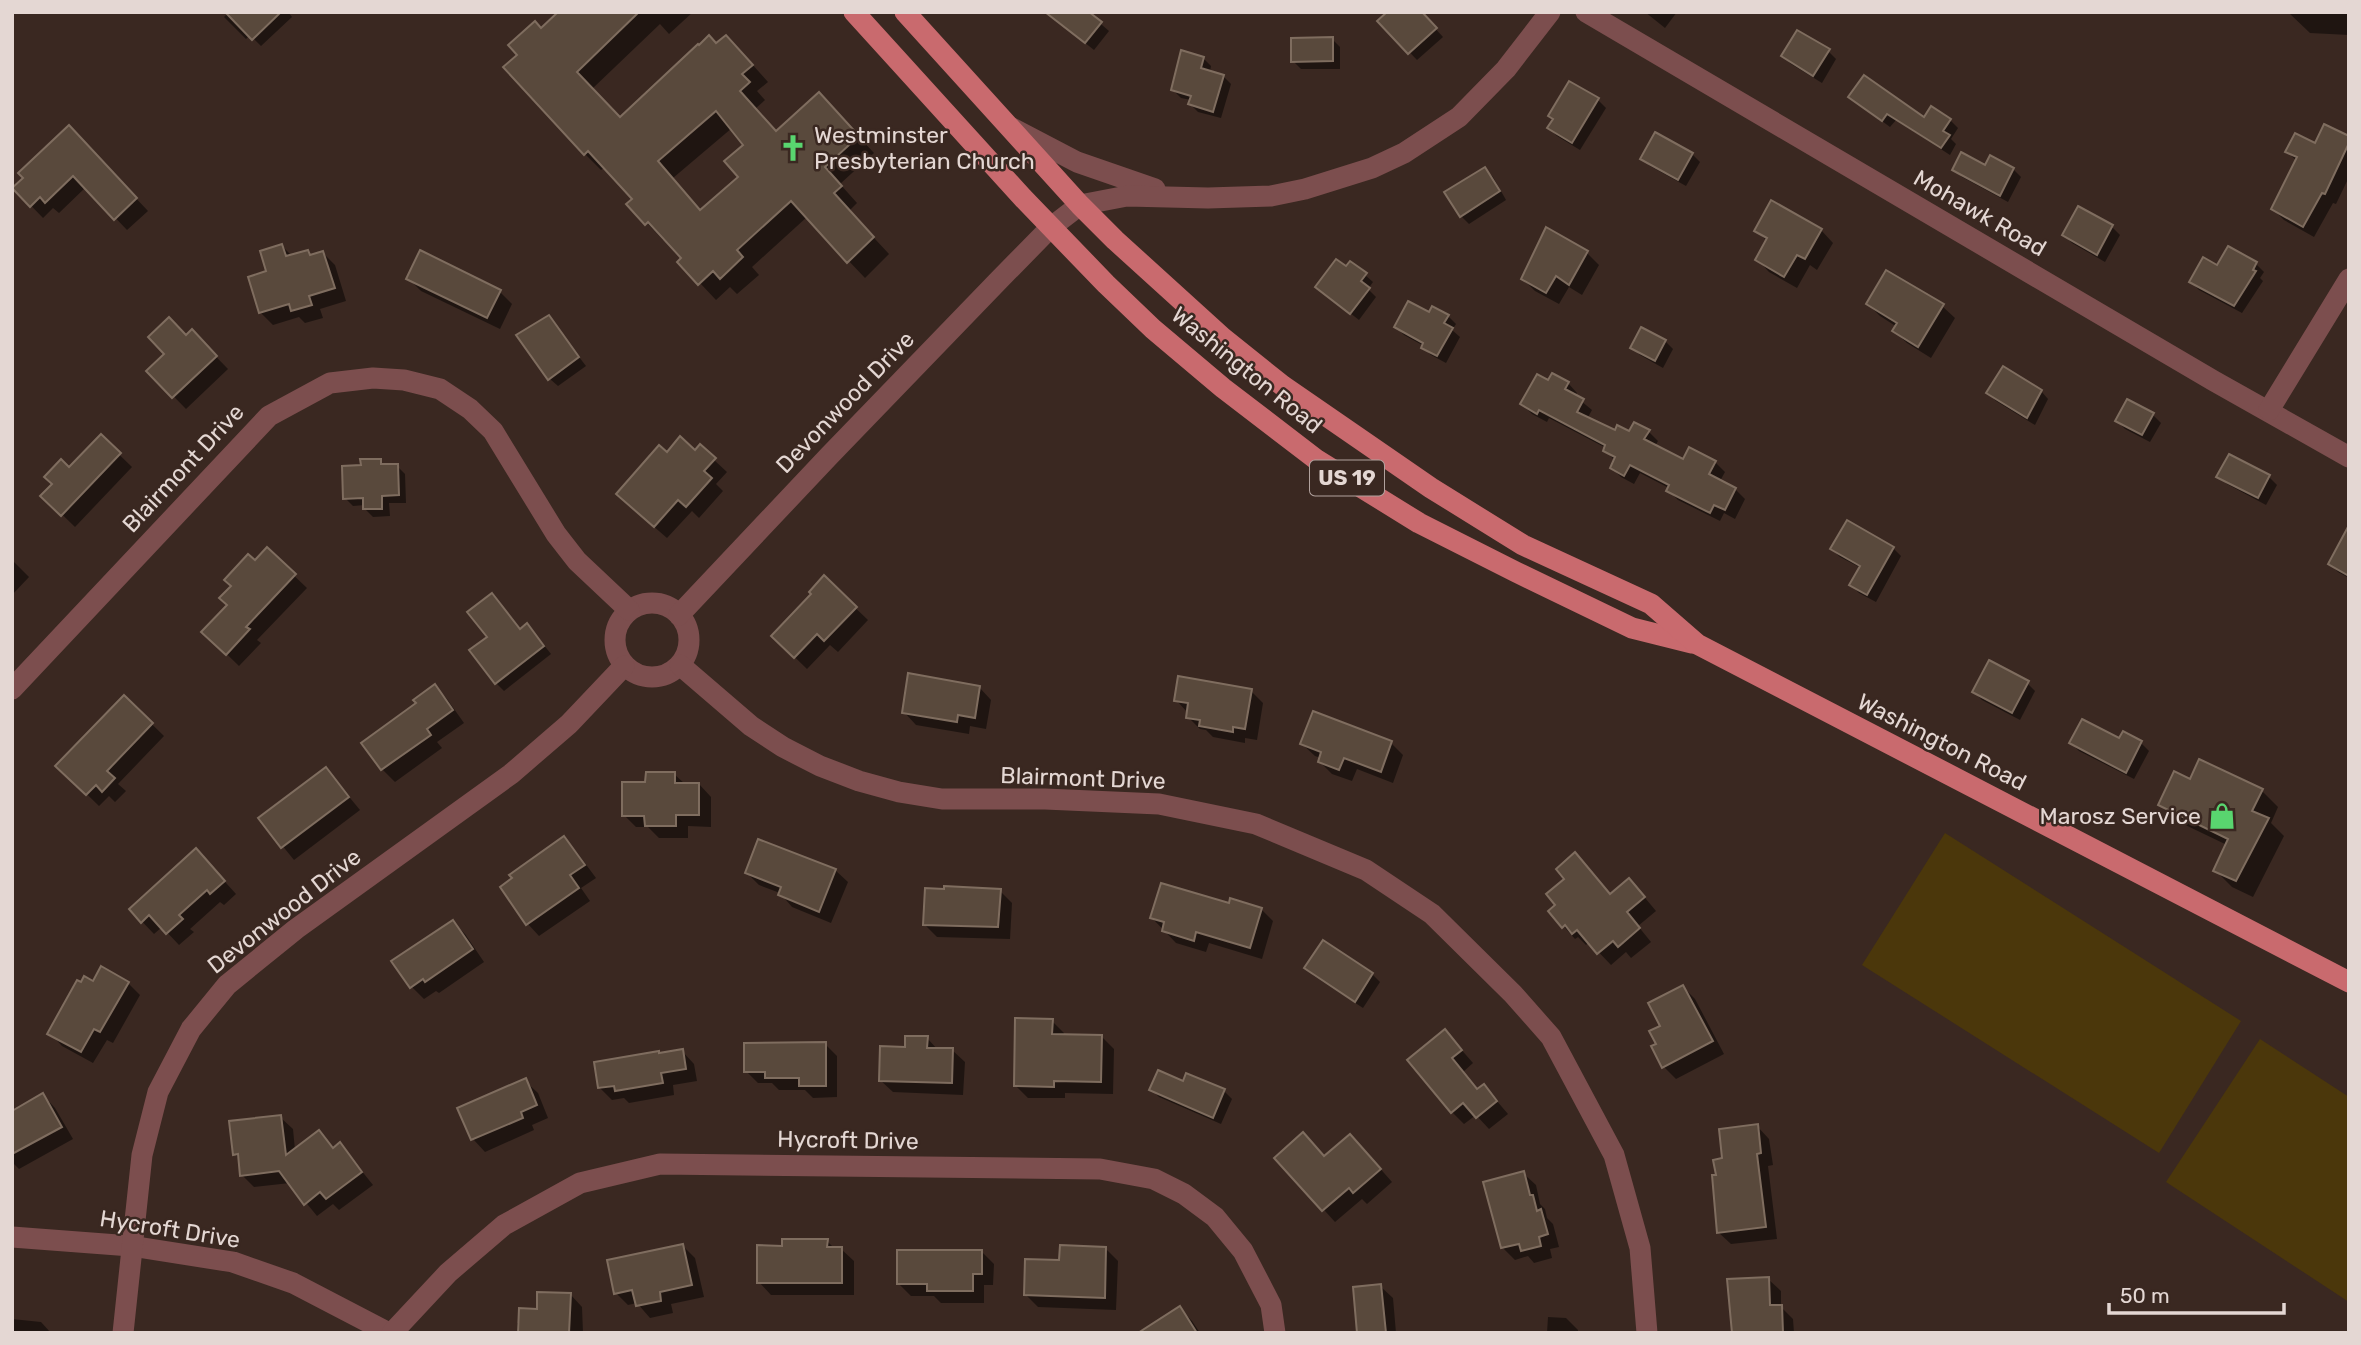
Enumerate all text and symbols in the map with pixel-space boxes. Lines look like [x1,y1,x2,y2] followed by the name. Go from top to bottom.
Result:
[814,121,1035,175] place label: Westminster Presbyterian Church
[778,133,808,163] church icon: Westminster Presbyterian Church
[1909,164,2051,262] street label: Mohawk Road
[1166,301,1328,439] street label: Washington Road
[770,325,920,479] street label: Devonwood Drive
[116,398,250,538] street label: Blairmont Drive
[1310,461,1384,496] road number: US 19
[1853,687,2031,797] street label: Washington Road
[1000,761,1166,795] street label: Blairmont Drive
[2207,801,2237,831] shop icon: Marosz Service
[2039,802,2201,830] place label: Marosz Service
[202,842,366,980] street label: Devonwood Drive
[777,1125,919,1155] street label: Hycroft Drive
[98,1204,242,1254] street label: Hycroft Drive
[2109,1272,2284,1316] scale bar
[2120,1283,2170,1308] text: 50 m

